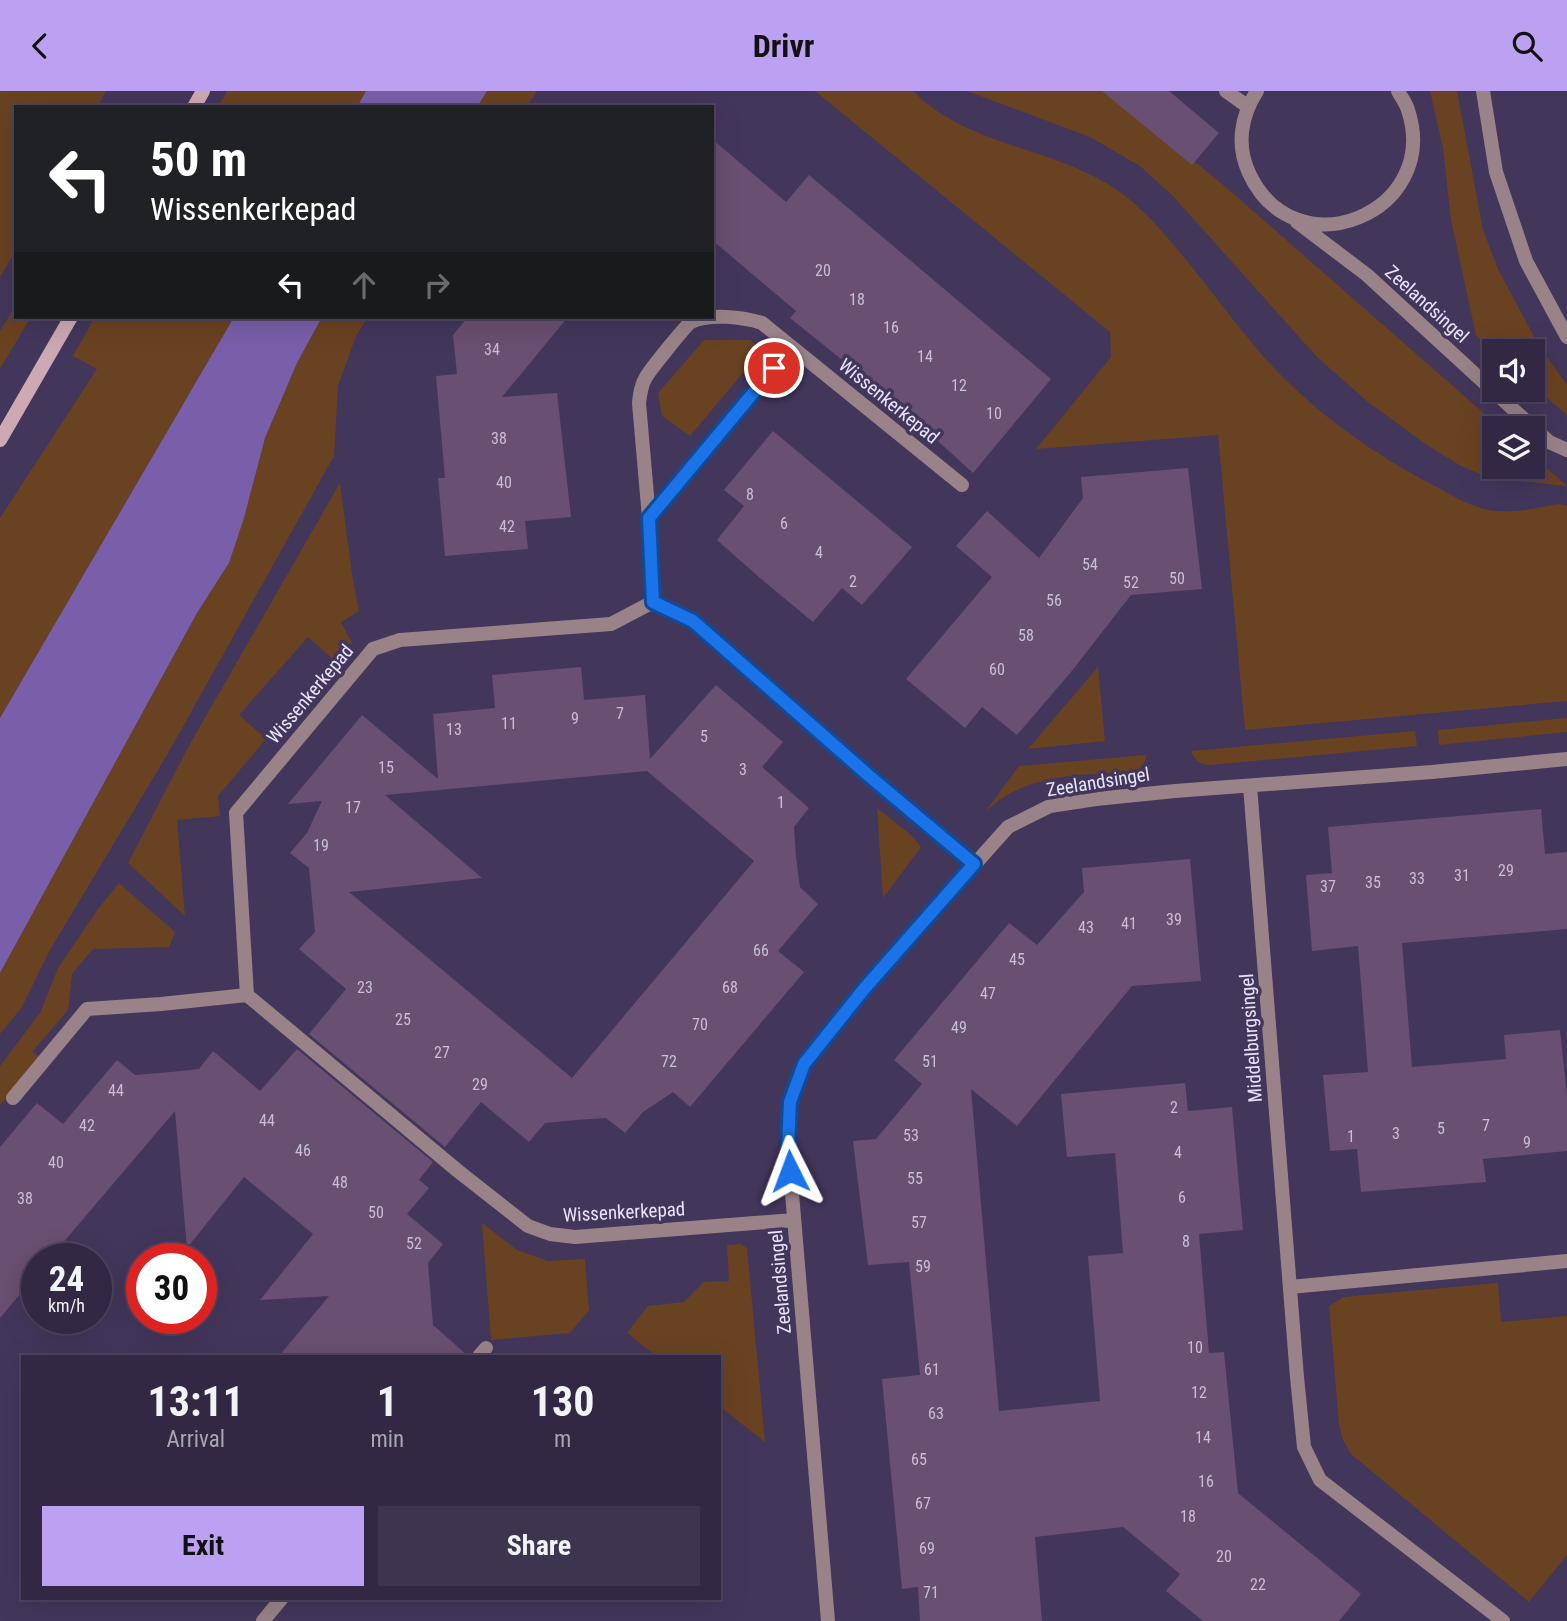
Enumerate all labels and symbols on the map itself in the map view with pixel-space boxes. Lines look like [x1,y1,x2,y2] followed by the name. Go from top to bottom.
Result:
[1380,260,1474,348] street label: Zeelandsingel
[815,261,831,280] house number: 20
[849,290,865,309] house number: 18
[883,318,899,337] house number: 16
[744,338,804,398] pin
[484,340,500,359] house number: 34
[917,347,933,366] house number: 14
[834,354,944,448] street label: Wissenkerkepad
[951,376,967,395] house number: 12
[986,404,1002,423] house number: 10
[491,429,507,448] house number: 38
[496,473,512,492] house number: 40
[746,485,754,504] house number: 8
[780,514,788,533] house number: 6
[499,517,515,536] house number: 42
[815,543,823,562] house number: 4
[1082,555,1098,574] house number: 54
[1169,569,1185,588] house number: 50
[849,572,857,591] house number: 2
[1123,573,1139,592] house number: 52
[1046,591,1062,610] house number: 56
[1018,626,1034,645] house number: 58
[262,640,358,748] street label: Wissenkerkepad
[989,660,1005,679] house number: 60
[616,704,624,723] house number: 7
[571,709,579,728] house number: 9
[501,714,517,733] house number: 11
[446,720,462,739] house number: 13
[700,727,708,746] house number: 5
[378,758,394,777] house number: 15
[739,760,747,779] house number: 3
[1045,762,1151,802] street label: Zeelandsingel
[777,793,785,812] house number: 1
[345,798,361,817] house number: 17
[313,836,329,855] house number: 19
[1498,861,1514,880] house number: 29
[1454,866,1470,885] house number: 31
[1409,869,1425,888] house number: 33
[1365,873,1381,892] house number: 35
[1320,877,1336,896] house number: 37
[1166,910,1182,929] house number: 39
[1121,914,1137,933] house number: 41
[1078,918,1094,937] house number: 43
[753,941,769,960] house number: 66
[1009,950,1025,969] house number: 45
[1235,973,1267,1103] street label: Middelburgsingel
[357,978,373,997] house number: 23
[722,978,738,997] house number: 68
[980,984,996,1003] house number: 47
[395,1010,411,1029] house number: 25
[692,1015,708,1034] house number: 70
[951,1018,967,1037] house number: 49
[434,1043,450,1062] house number: 27
[661,1052,677,1071] house number: 72
[922,1052,938,1071] house number: 51
[472,1075,488,1094] house number: 29
[108,1081,124,1100] house number: 44
[1170,1098,1178,1117] house number: 2
[259,1111,275,1130] house number: 44
[79,1116,95,1135] house number: 42
[1482,1116,1490,1135] house number: 7
[1437,1119,1445,1138] house number: 5
[1392,1124,1400,1143] house number: 3
[903,1126,919,1145] house number: 53
[1347,1127,1355,1146] house number: 1
[1523,1133,1531,1152] house number: 9
[753,1134,827,1208] position arrow
[295,1141,311,1160] house number: 46
[1174,1143,1182,1162] house number: 4
[48,1153,64,1172] house number: 40
[907,1169,923,1188] house number: 55
[332,1173,348,1192] house number: 48
[1178,1188,1186,1207] house number: 6
[17,1189,33,1208] house number: 38
[562,1197,686,1227] street label: Wissenkerkepad
[368,1203,384,1222] house number: 50
[911,1213,927,1232] house number: 57
[764,1229,796,1335] street label: Zeelandsingel
[1182,1232,1190,1251] house number: 8
[406,1234,422,1253] house number: 52
[126,1243,217,1334] speed limit sign: 30
[915,1257,931,1276] house number: 59
[1187,1338,1203,1357] house number: 10
[924,1360,940,1379] house number: 61
[1191,1383,1207,1402] house number: 12
[928,1404,944,1423] house number: 63
[1195,1428,1211,1447] house number: 14
[911,1450,927,1469] house number: 65
[1198,1472,1214,1491] house number: 16
[915,1494,931,1513] house number: 67
[1180,1507,1196,1526] house number: 18
[919,1539,935,1558] house number: 69
[1216,1547,1232,1566] house number: 20
[1250,1575,1266,1594] house number: 22
[923,1583,939,1602] house number: 71

